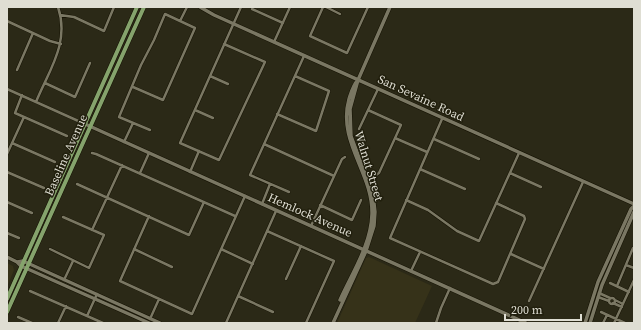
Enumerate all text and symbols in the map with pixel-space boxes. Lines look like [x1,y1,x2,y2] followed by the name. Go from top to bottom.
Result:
[375,71,467,125] street label: San Sevaine Road
[41,112,91,198] street label: Baseline Avenue
[351,129,387,203] street label: Walnut Street
[265,189,355,241] street label: Hemlock Avenue
[505,296,581,322] scale bar
[511,302,543,318] text: 200 m

